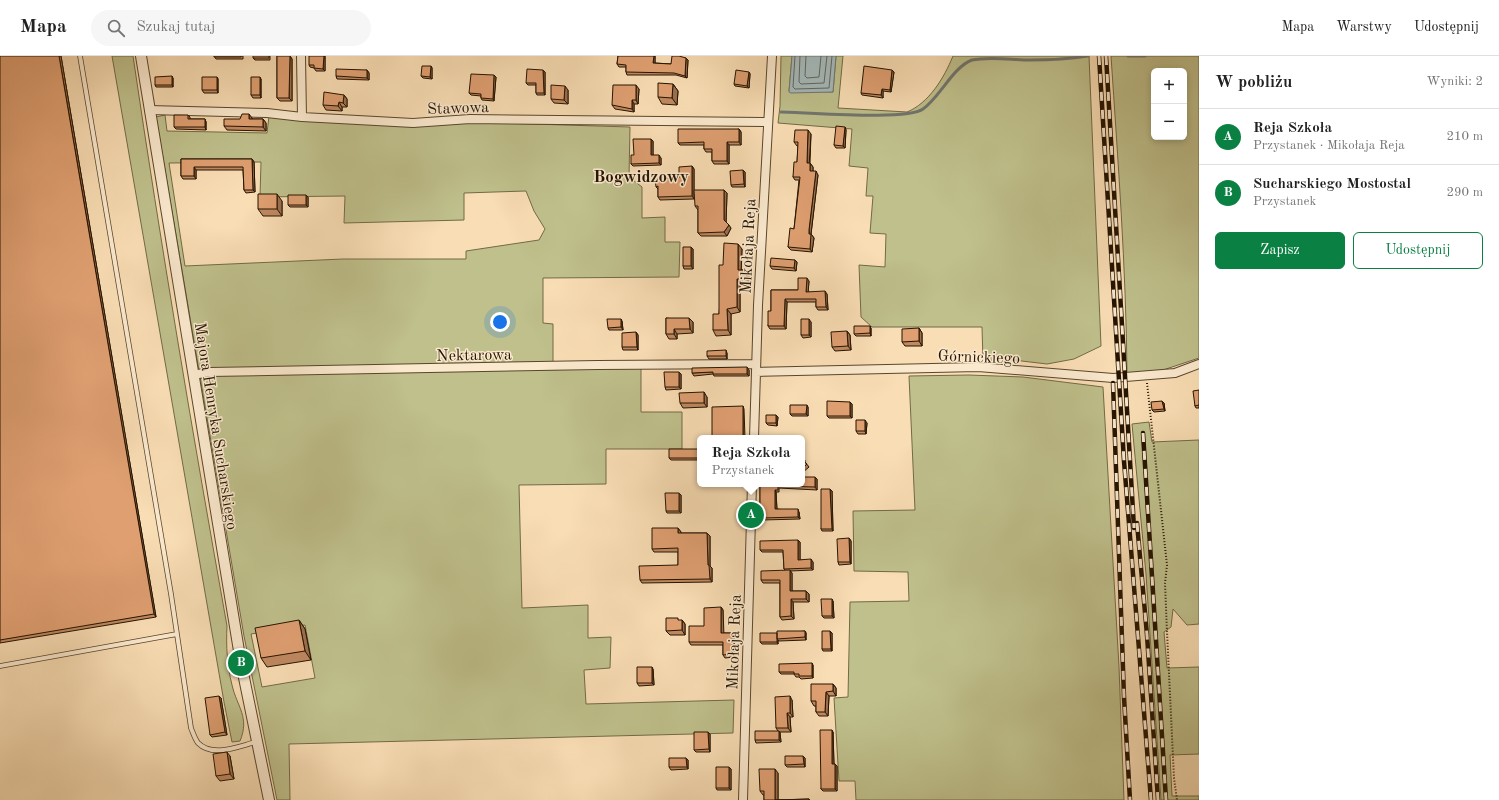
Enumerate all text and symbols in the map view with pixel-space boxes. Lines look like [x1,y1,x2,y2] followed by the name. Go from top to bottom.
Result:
[91,10,371,46] search box
[105,17,127,39] icon: search
[20,18,67,37] text: Mapa
[137,20,215,35] text: Szukaj tutaj
[1281,20,1314,34] text: Mapa
[1336,20,1392,34] text: Warstwy
[1414,20,1479,34] text: Udostępnij
[1151,68,1187,140] map controls
[1151,68,1187,104] button: +
[1215,74,1292,91] text: W pobliżu
[1427,75,1483,88] text: Wyniki: 2
[427,100,490,118] street label: Stawowa
[1151,104,1187,140] button: −
[1253,121,1332,136] text: Reja Szkoła
[1223,130,1233,143] text: A
[1446,130,1483,143] text: 210 m
[1253,139,1405,152] text: Przystanek · Mikołaja Reja
[593,169,689,186] district label: Bogwidzowy
[1253,177,1411,192] text: Sucharskiego Mostostal
[1223,186,1233,199] text: B
[1446,186,1483,199] text: 290 m
[1253,195,1316,208] text: Przystanek
[739,198,759,294] street label: Mikołaja Reja
[1215,232,1345,269] button: Zapisz
[1353,232,1483,269] button: Udostępnij
[490,312,510,332] your location
[191,321,239,531] street label: Majora Henryka Sucharskiego
[436,347,512,365] street label: Nektarowa
[937,349,1021,367] street label: Górnickiego
[697,435,805,487] popup
[711,446,791,461] text: Reja Szkoła
[711,464,775,477] text: Przystanek
[738,500,764,530] pin: A
[725,594,745,690] street label: Mikołaja Reja
[228,648,254,678] pin: B

